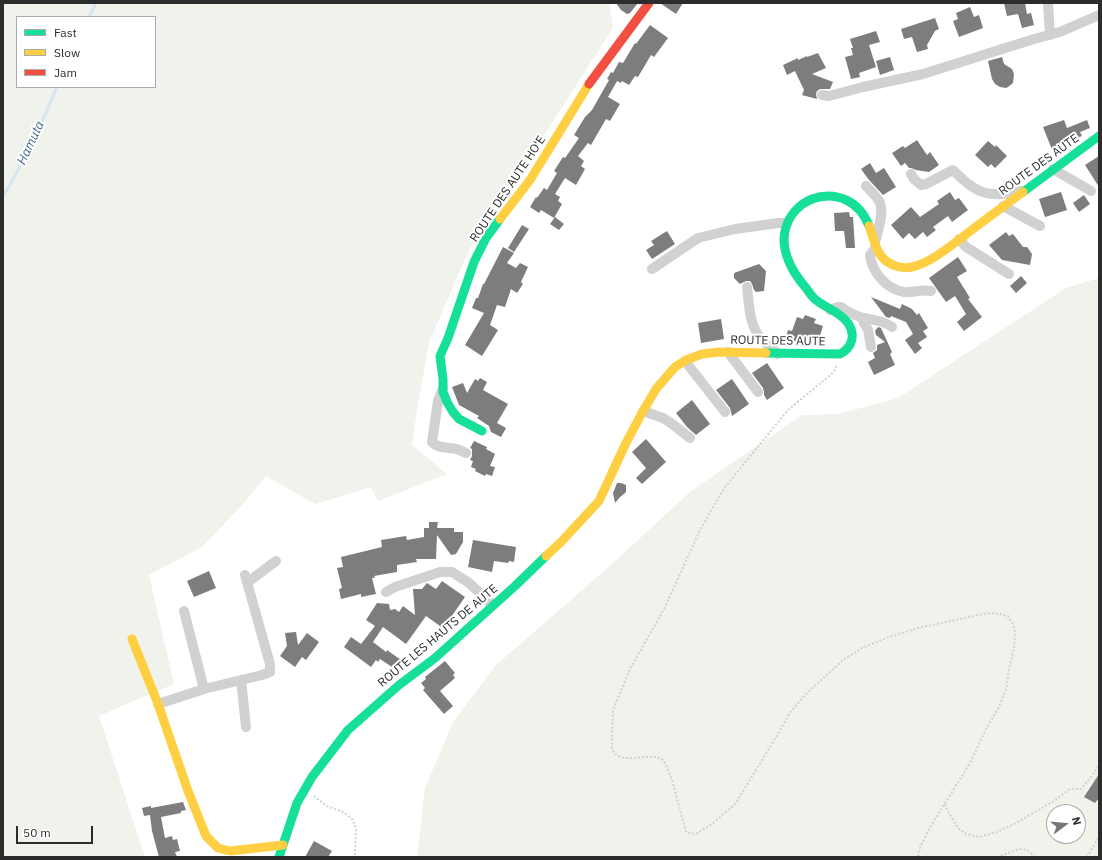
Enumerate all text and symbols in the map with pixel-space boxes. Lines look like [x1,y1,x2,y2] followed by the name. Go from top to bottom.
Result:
[16,16,156,88] legend
[54,25,77,40] text: Fast
[54,45,80,60] text: Slow
[54,65,77,80] text: Jam
[14,119,48,167] water label: Hamuta
[996,131,1082,199] street label: ROUTE DES AUTE
[467,133,549,245] street label: ROUTE DES AUTE HO'E
[730,333,826,349] street label: ROUTE DES AUTE
[375,582,501,690] street label: ROUTE LES HAUTS DE AUTE
[1046,804,1086,844] north arrow
[1069,815,1084,827] text: N
[18,818,95,844] scale bar
[23,825,51,840] text: 50 m

